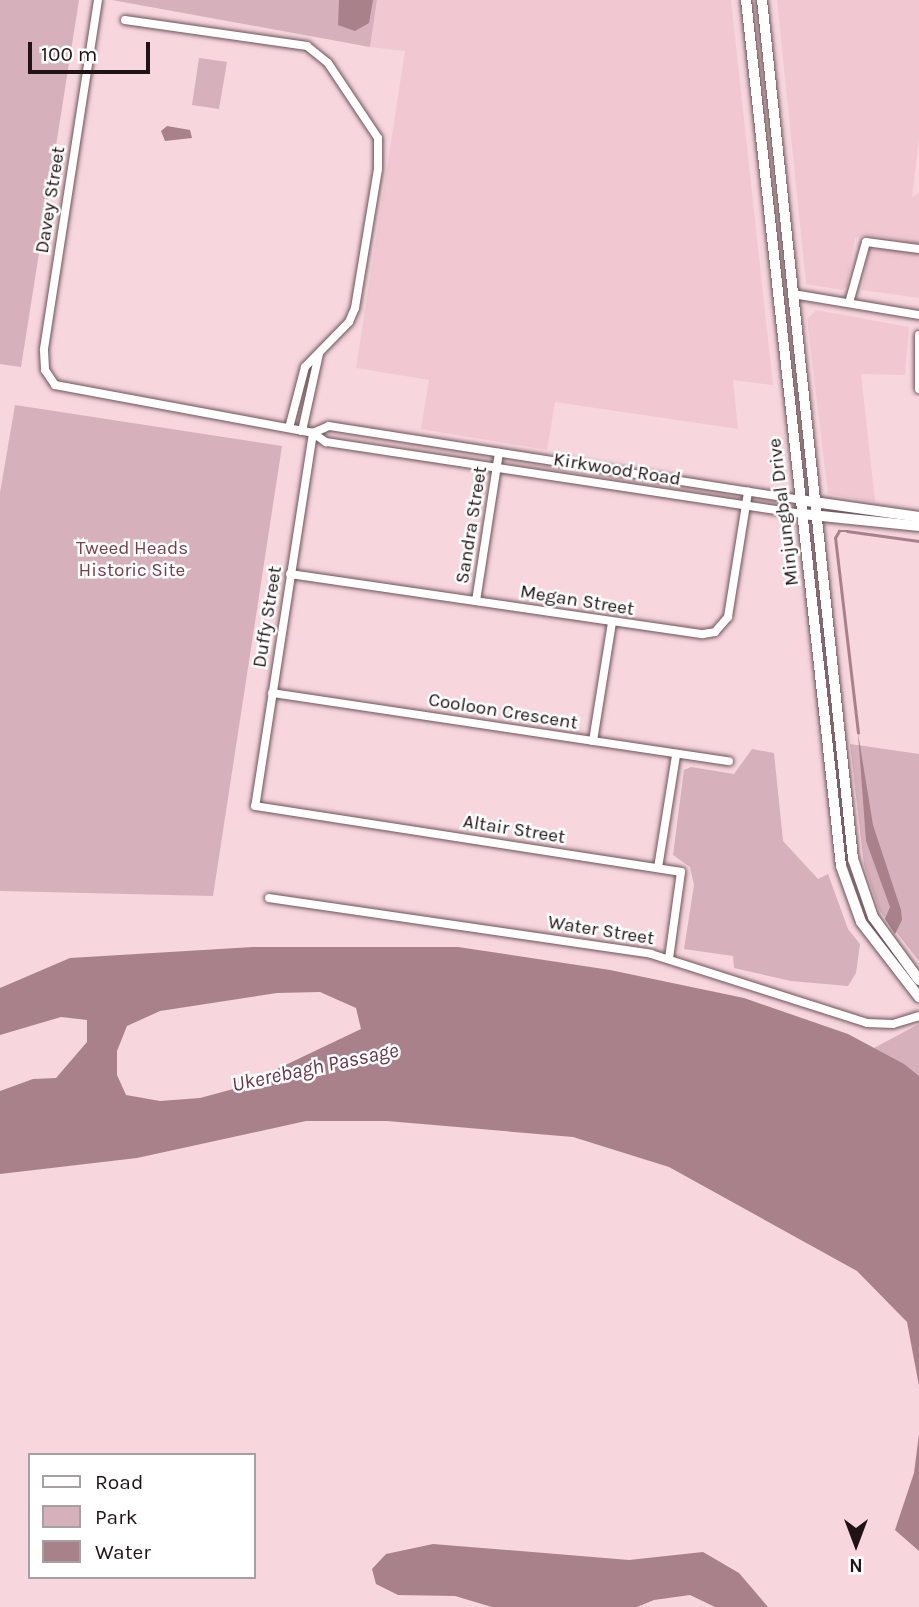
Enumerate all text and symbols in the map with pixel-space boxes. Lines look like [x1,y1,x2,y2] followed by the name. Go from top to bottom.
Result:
[32,28,154,72] scale bar
[41,42,98,66] text: 100 m
[31,145,71,255] street label: Davey Street
[764,437,804,587] street label: Minjungbal Drive
[552,449,682,491] street label: Kirkwood Road
[451,465,493,585] street label: Sandra Street
[76,538,188,582] park label: Tweed Heads Historic Site
[249,565,287,669] street label: Duffy Street
[518,581,636,621] street label: Megan Street
[427,689,579,735] street label: Cooloon Crescent
[461,811,567,849] street label: Altair Street
[546,911,656,951] street label: Water Street
[229,1037,401,1097] water label: Ukerebagh Passage
[28,1453,256,1579] legend
[95,1470,143,1494] text: Road
[95,1505,138,1529] text: Park
[821,1509,891,1579] north arrow
[95,1540,151,1564] text: Water
[849,1554,863,1576] text: N

